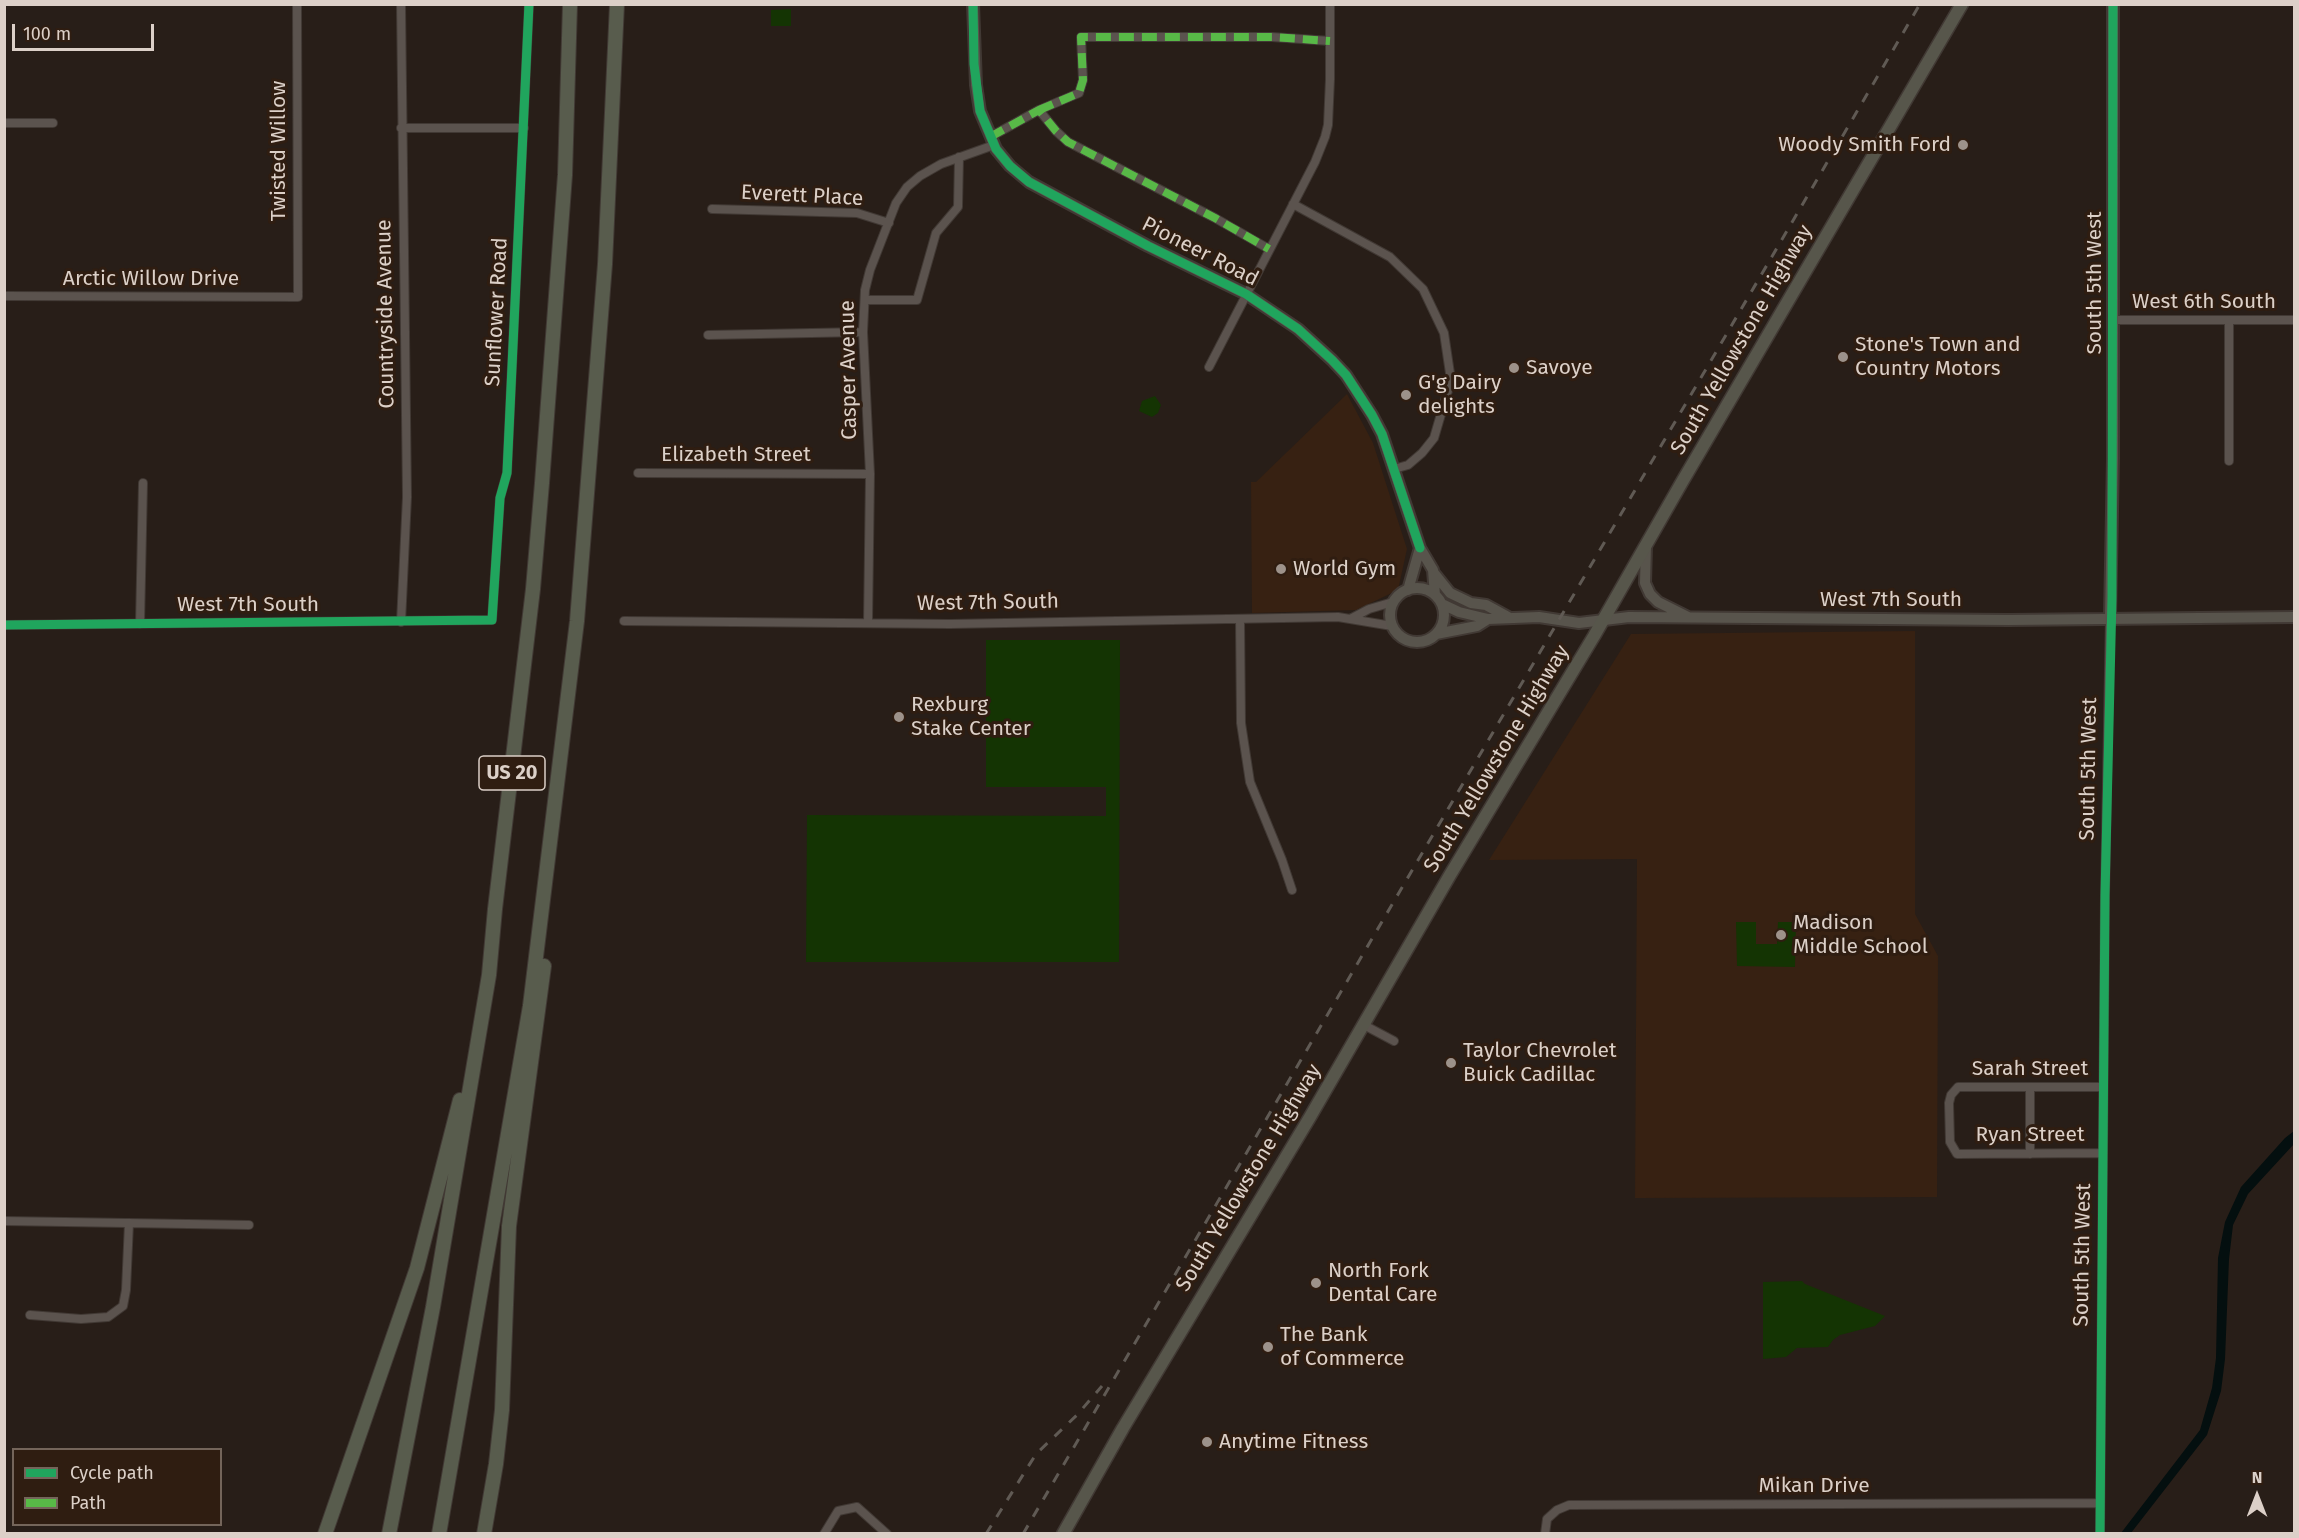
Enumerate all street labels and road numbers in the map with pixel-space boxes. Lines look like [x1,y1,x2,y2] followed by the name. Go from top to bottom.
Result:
[266,81,292,221] street label: Twisted Willow
[740,180,864,212] street label: Everett Place
[2082,211,2108,355] street label: South 5th West
[1137,212,1263,292] street label: Pioneer Road
[372,219,400,409] street label: Countryside Avenue
[1666,221,1818,459] street label: South Yellowstone Highway
[481,237,513,387] street label: Sunflower Road
[63,266,239,292] street label: Arctic Willow Drive
[2132,289,2276,315] street label: West 6th South
[835,300,863,440] street label: Casper Avenue
[661,442,811,468] street label: Elizabeth Street
[1820,587,1962,613] street label: West 7th South
[917,589,1059,617] street label: West 7th South
[177,592,319,618] street label: West 7th South
[1419,641,1575,877] street label: South Yellowstone Highway
[2075,697,2103,841] street label: South 5th West
[479,756,545,790] road number: US 20
[1972,1056,2088,1082] street label: Sarah Street
[1171,1060,1327,1296] street label: South Yellowstone Highway
[1976,1122,2084,1148] street label: Ryan Street
[2069,1183,2097,1327] street label: South 5th West
[1758,1473,1870,1499] street label: Mikan Drive

